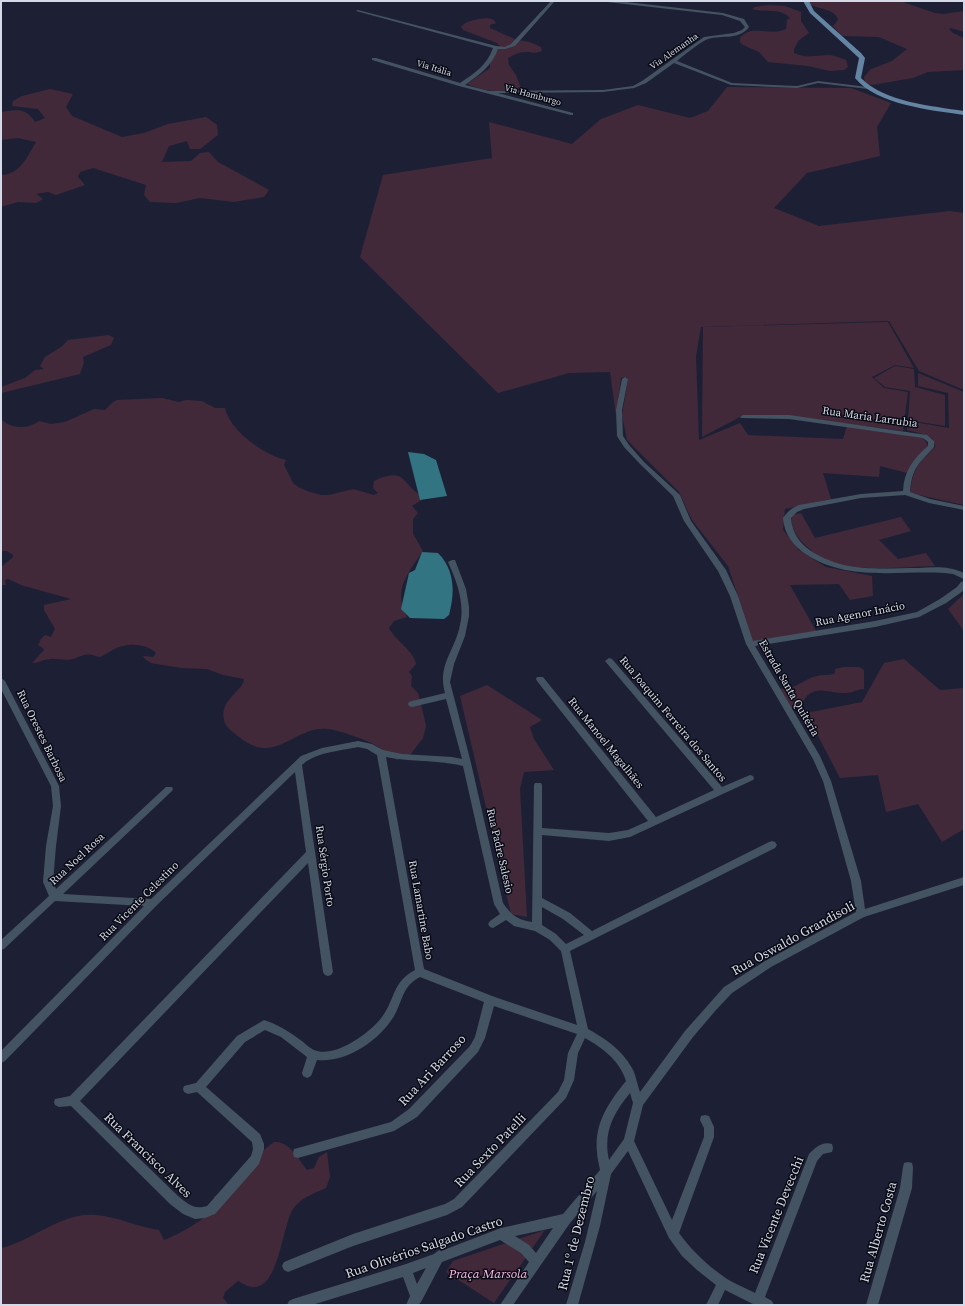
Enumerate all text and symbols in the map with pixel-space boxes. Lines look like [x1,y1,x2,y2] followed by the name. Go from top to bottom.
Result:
[647,30,701,72] street label: Via Alemanha
[415,57,453,79] street label: Via Itália
[503,82,563,108] street label: Via Hamburgo
[821,403,919,431] street label: Rua Maria Larrubia
[814,598,906,630] street label: Rua Agenor Inácio
[755,637,823,739] street label: Estrada Santa Quitéria
[616,653,730,785] street label: Rua Joaquim Ferreira dos Santos
[13,687,71,785] street label: Rua Orestes Barbosa
[565,694,648,792] street label: Rua Manoel Magalhães
[483,807,517,895] street label: Rua Padre Salesio
[312,824,338,908] street label: Rua Sérgio Porto
[46,829,108,888] street label: Rua Noel Rosa
[96,858,182,944] street label: Rua Vicente Celestino
[405,859,437,961] street label: Rua Lamartine Babo
[728,897,858,979] street label: Rua Oswaldo Grandisoli
[394,1031,470,1109] street label: Rua Ari Barroso
[100,1109,196,1202] street label: Rua Francisco Alves
[450,1109,530,1191] street label: Rua Sexto Patelli
[745,1154,807,1276] street label: Rua Vicente Devecchi
[554,1174,598,1292] street label: Rua 1º de Dezembro
[855,1179,901,1284] street label: Rua Alberto Costa
[343,1212,505,1282] street label: Rua Olivérios Salgado Castro
[448,1265,527,1282] park label: Praça Marsola

